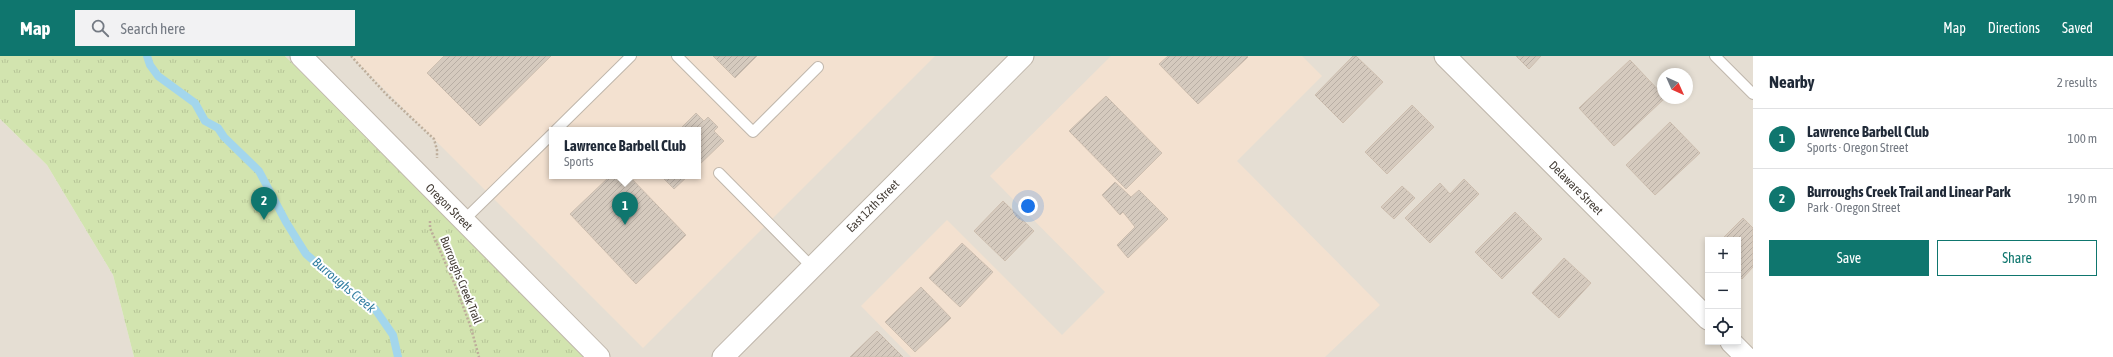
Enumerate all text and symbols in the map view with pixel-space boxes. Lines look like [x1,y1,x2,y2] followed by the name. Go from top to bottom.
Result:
[75,10,355,46] search box
[20,17,51,39] text: Map
[89,17,111,39] icon: search
[121,20,185,37] text: Search here
[1943,20,1966,36] text: Map
[1988,20,2040,36] text: Directions
[2062,20,2093,36] text: Saved
[1657,68,1693,104] north arrow
[1769,72,1815,92] text: Nearby
[2057,75,2097,90] text: 2 results
[1807,123,1929,140] text: Lawrence Barbell Club
[549,127,701,179] popup
[1779,131,1785,146] text: 1
[2068,131,2097,146] text: 100 m
[564,137,686,154] text: Lawrence Barbell Club
[1807,140,1909,155] text: Sports · Oregon Street
[564,154,594,169] text: Sports
[1546,158,1606,218] street label: Delaware Street
[844,176,903,235] street label: East 12th Street
[423,181,476,234] street label: Oregon Street
[1807,183,2010,200] text: Burroughs Creek Trail and Linear Park
[251,187,277,220] pin: 2
[1779,191,1785,206] text: 2
[2068,191,2097,206] text: 190 m
[612,192,638,225] pin: 1
[1018,196,1038,216] your location
[1807,200,1900,215] text: Park · Oregon Street
[437,234,485,326] street label: Burroughs Creek Trail
[1705,237,1741,345] map controls
[1705,237,1741,273] button: +
[1769,240,1929,276] button: Save
[1937,240,2097,276] button: Share
[310,254,379,316] water label: Burroughs Creek
[1705,273,1741,309] button: −
[1705,309,1741,345] button: locate

